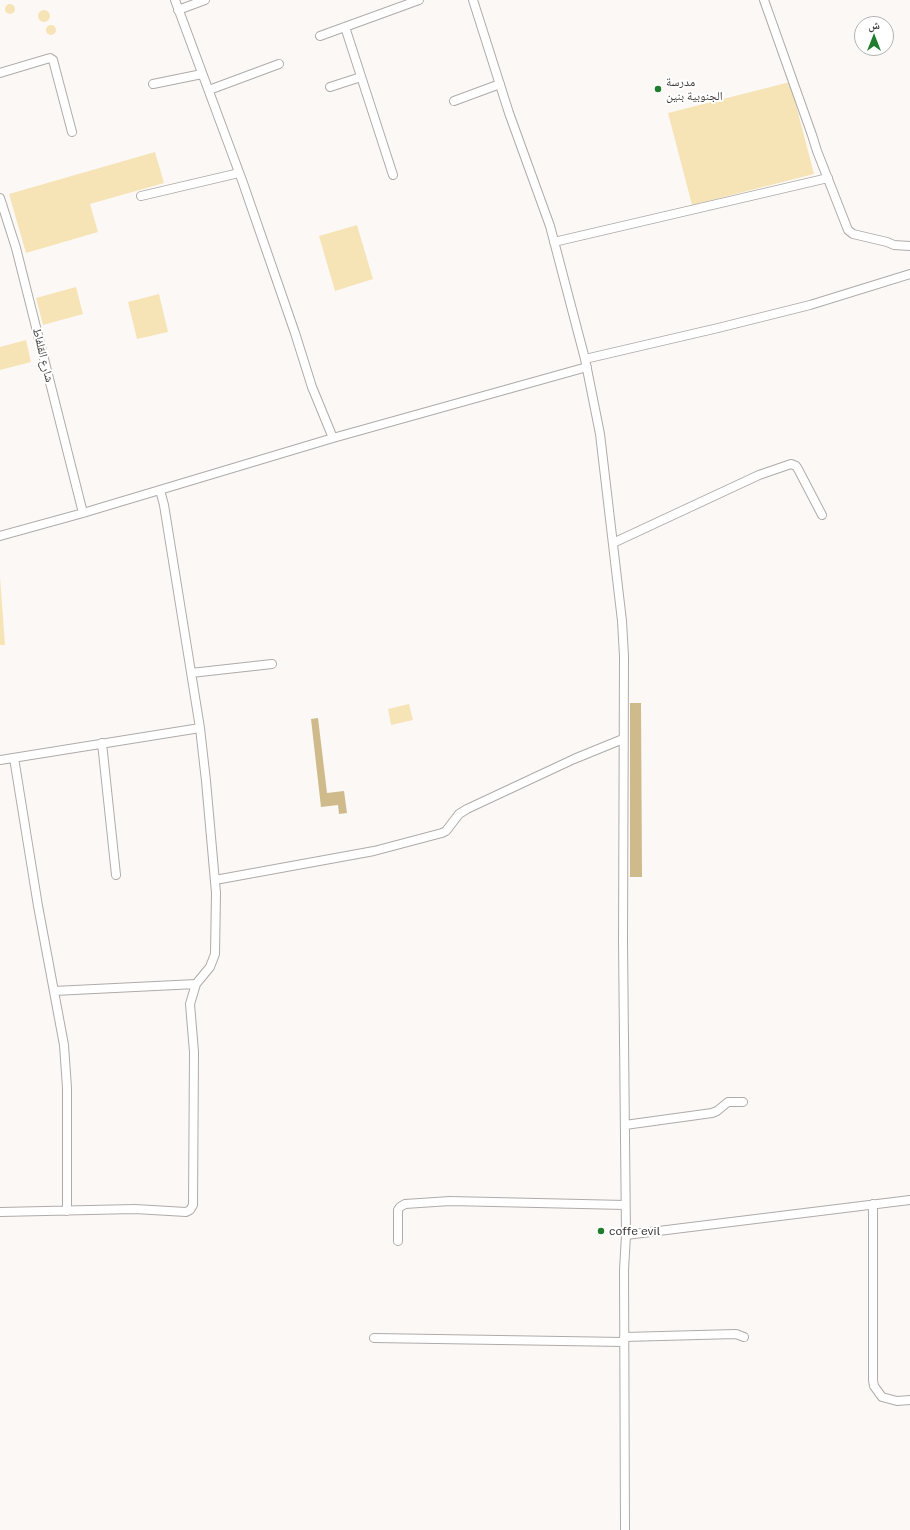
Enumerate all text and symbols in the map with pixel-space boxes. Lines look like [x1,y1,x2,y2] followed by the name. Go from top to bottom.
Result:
[854,16,894,56] north arrow
[868,19,880,31] text: ش
[666,75,723,103] place label: مدرسة الجنوبية بنين
[653,84,663,94] marker: مدرسة الجنوبية بنين
[29,326,57,384] street label: شارع القلفاط
[609,1224,660,1238] place label: coffe evil
[596,1226,606,1236] marker: coffe evil

